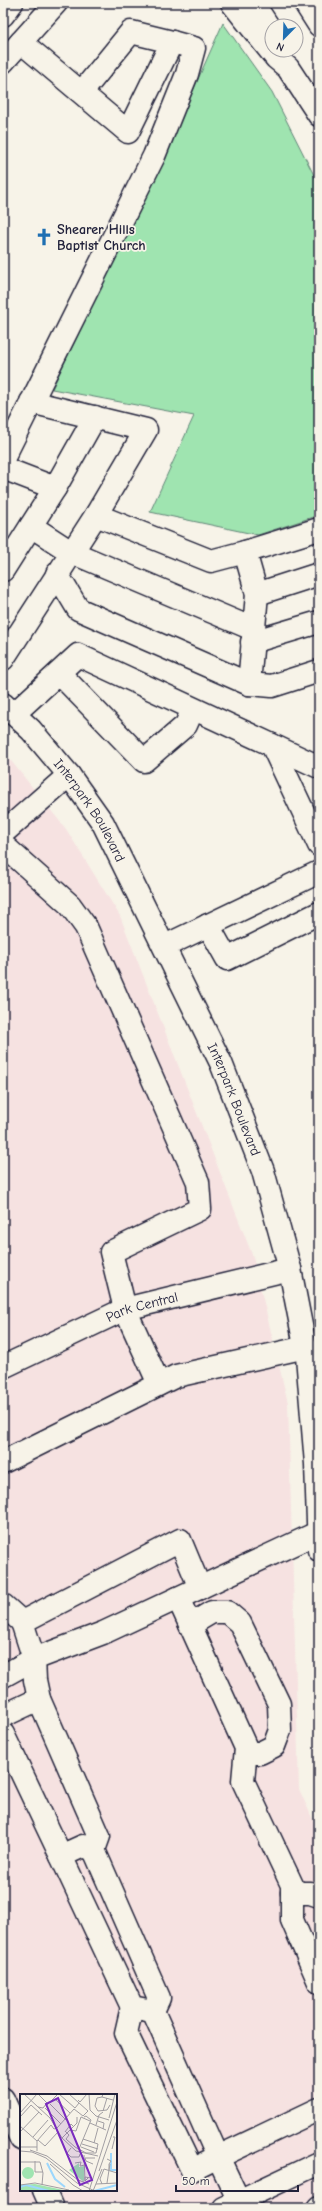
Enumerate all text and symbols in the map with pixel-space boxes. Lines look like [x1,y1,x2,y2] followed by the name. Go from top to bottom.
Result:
[264,18,304,58] north arrow
[274,39,286,54] text: N
[57,221,146,254] place label: Shearer Hills Baptist Church
[34,227,54,247] church icon: Shearer Hills Baptist Church
[50,755,129,865] street label: Interpark Boulevard
[204,1040,264,1158] street label: Interpark Boulevard
[103,1288,180,1326] street label: Park Central
[20,2094,117,2191] inset map
[176,2167,298,2193] scale bar
[182,2174,210,2188] text: 50 m

